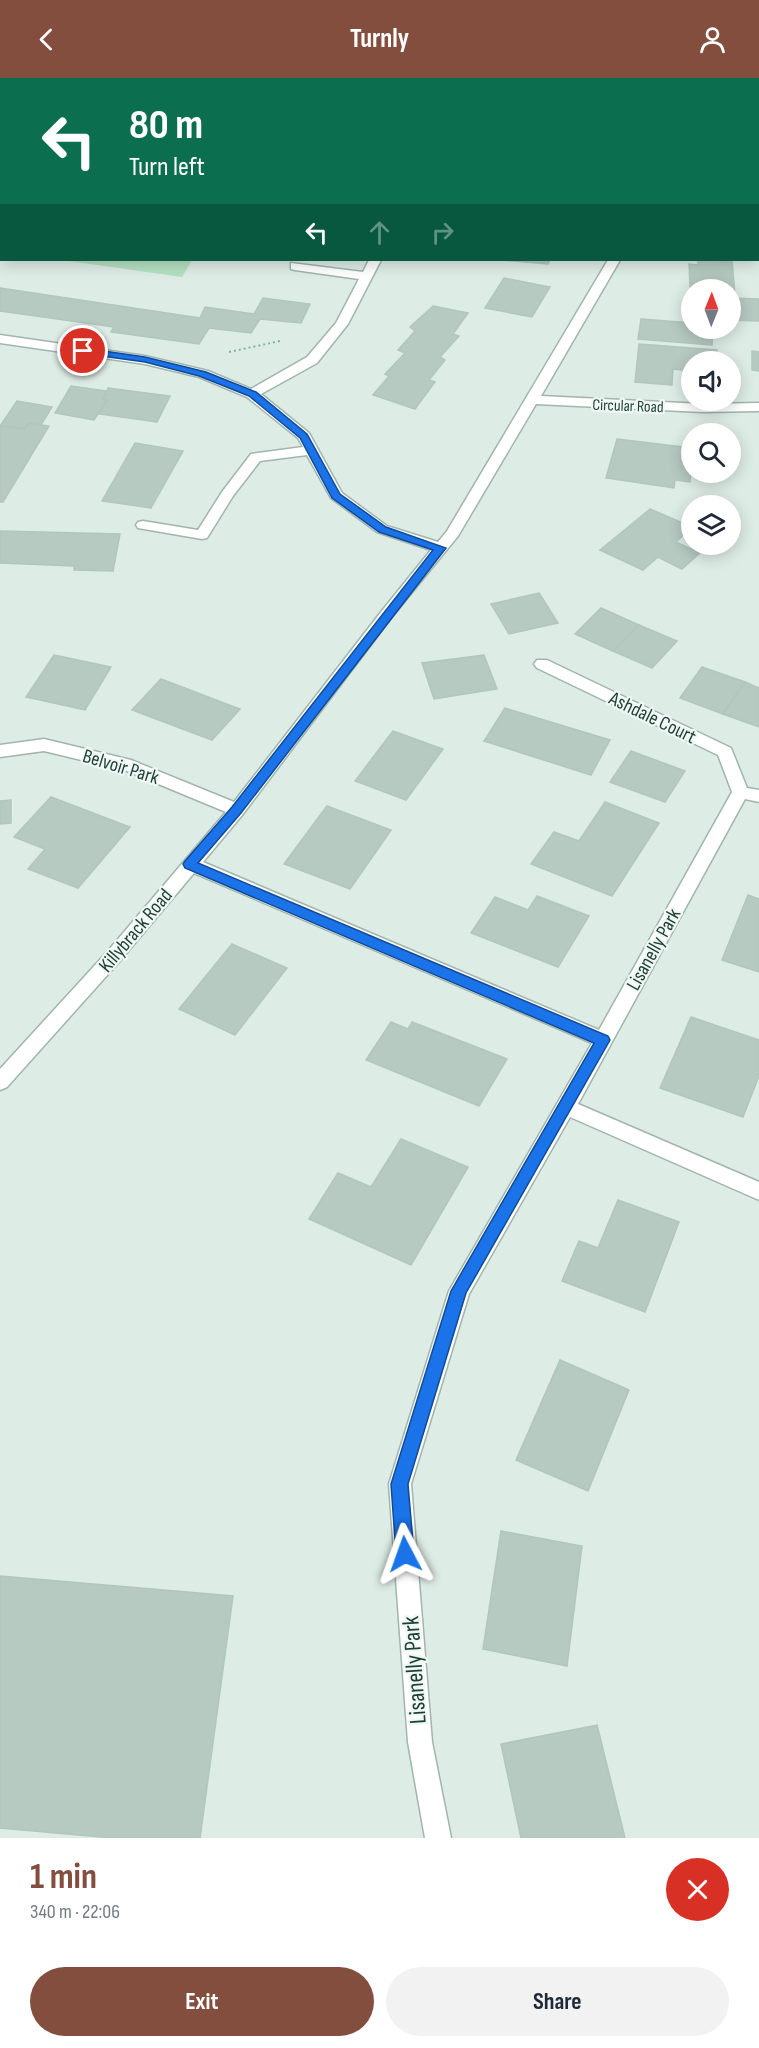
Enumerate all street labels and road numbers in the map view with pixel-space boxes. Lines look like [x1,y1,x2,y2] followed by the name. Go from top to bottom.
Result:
[592,396,664,417] street label: Circular Road
[604,686,700,749] street label: Ashdale Court
[80,744,162,790] street label: Belvoir Park
[94,884,178,977] street label: Killybrack Road
[622,904,686,995] street label: Lisanelly Park
[396,1615,433,1725] street label: Lisanelly Park

